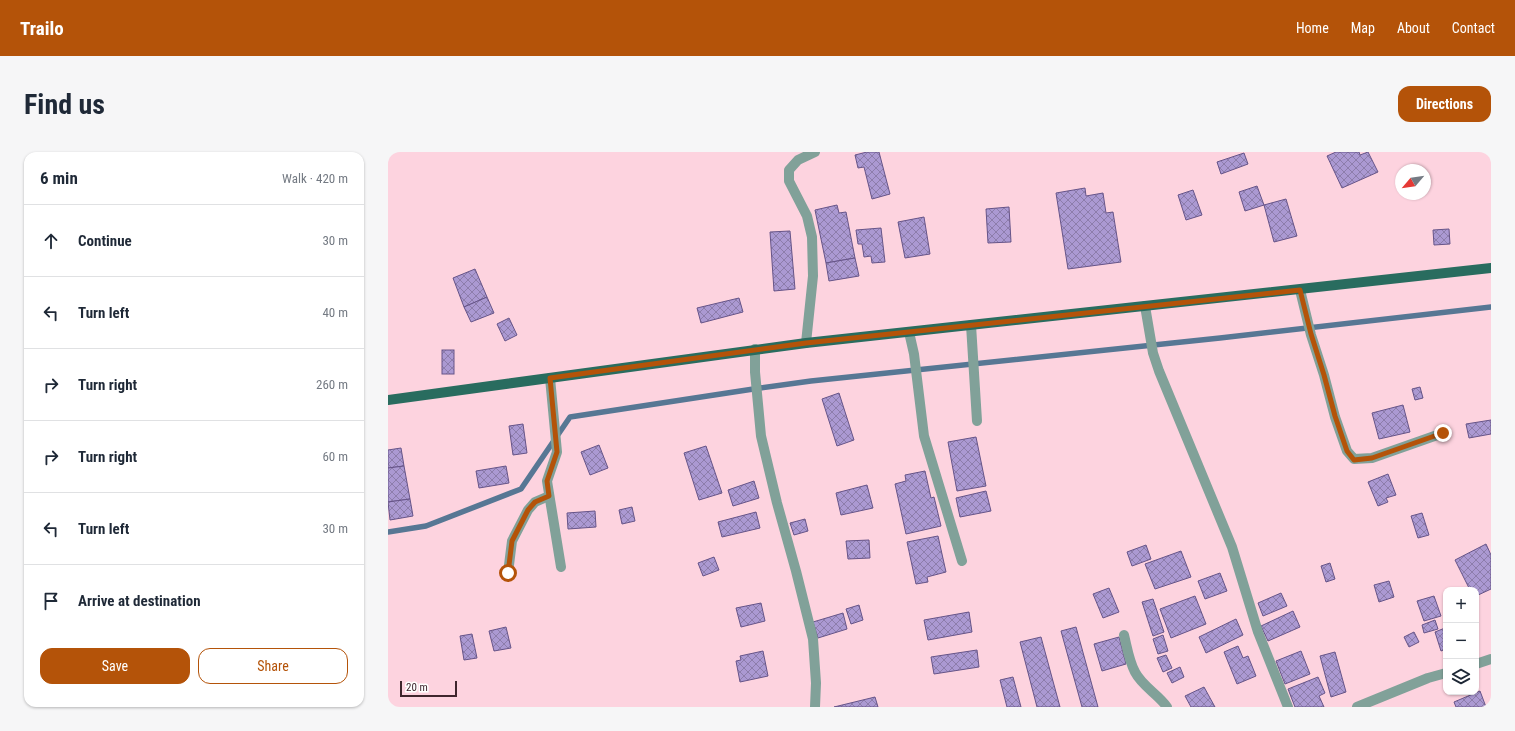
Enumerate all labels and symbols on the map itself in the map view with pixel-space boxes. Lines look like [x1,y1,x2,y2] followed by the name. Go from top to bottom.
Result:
[1395,164,1431,200] north arrow
[1434,424,1452,442] route end
[499,564,517,582] route start
[400,679,457,698] scale bar

